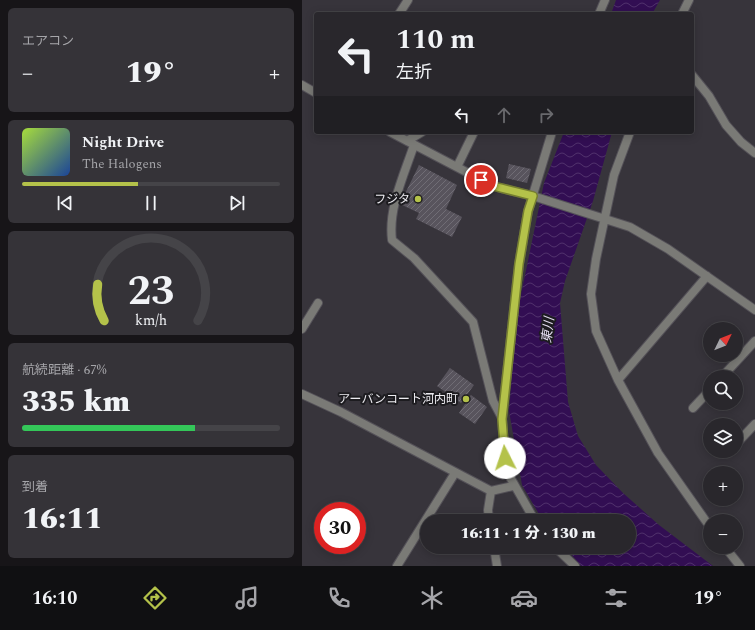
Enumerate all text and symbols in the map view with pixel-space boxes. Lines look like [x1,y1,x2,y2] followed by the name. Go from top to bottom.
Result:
[396,18,475,61] text: 110 m
[330,28,382,80] icon: left
[22,31,74,51] text: エアコン
[126,50,177,96] text: 19°
[22,57,33,90] text: −
[269,57,280,90] text: +
[396,59,432,86] text: 左折
[451,104,473,126] icon: left
[493,104,515,126] icon: ahead
[535,104,557,126] icon: right
[82,131,164,154] text: Night Drive
[82,154,162,174] text: The Halogens
[464,163,498,197] pin
[470,169,492,191] icon: arrive
[374,190,410,209] place label: フジタ
[54,192,76,214] icon: previous
[140,192,162,214] icon: pause
[226,192,248,214] icon: next
[413,194,423,204] marker: フジタ
[128,260,174,323] text: 23
[135,310,167,332] text: km/h
[536,314,560,344] water label: 東川
[703,322,743,362] north arrow
[703,322,743,554] map controls
[22,360,107,380] text: 航続距離 · 67%
[703,370,743,410] button: search
[22,379,130,425] text: 335 km
[338,390,458,409] place label: アーバンコート河内町
[461,394,471,404] marker: アーバンコート河内町
[703,418,743,458] button: layers
[484,437,526,479] position arrow
[703,466,743,506] button: +
[22,477,48,497] text: 到着
[22,496,102,542] text: 16:11
[314,502,366,554] speed limit sign: 30
[703,514,743,554] button: −
[460,522,596,545] text: 16:11 · 1 分 · 130 m
[141,584,169,612] icon: directions
[233,584,261,612] icon: music
[325,584,353,612] icon: phone
[418,584,446,612] icon: climate
[510,584,538,612] icon: car
[602,584,630,612] icon: filters
[32,585,77,612] text: 16:10
[694,585,723,612] text: 19°

